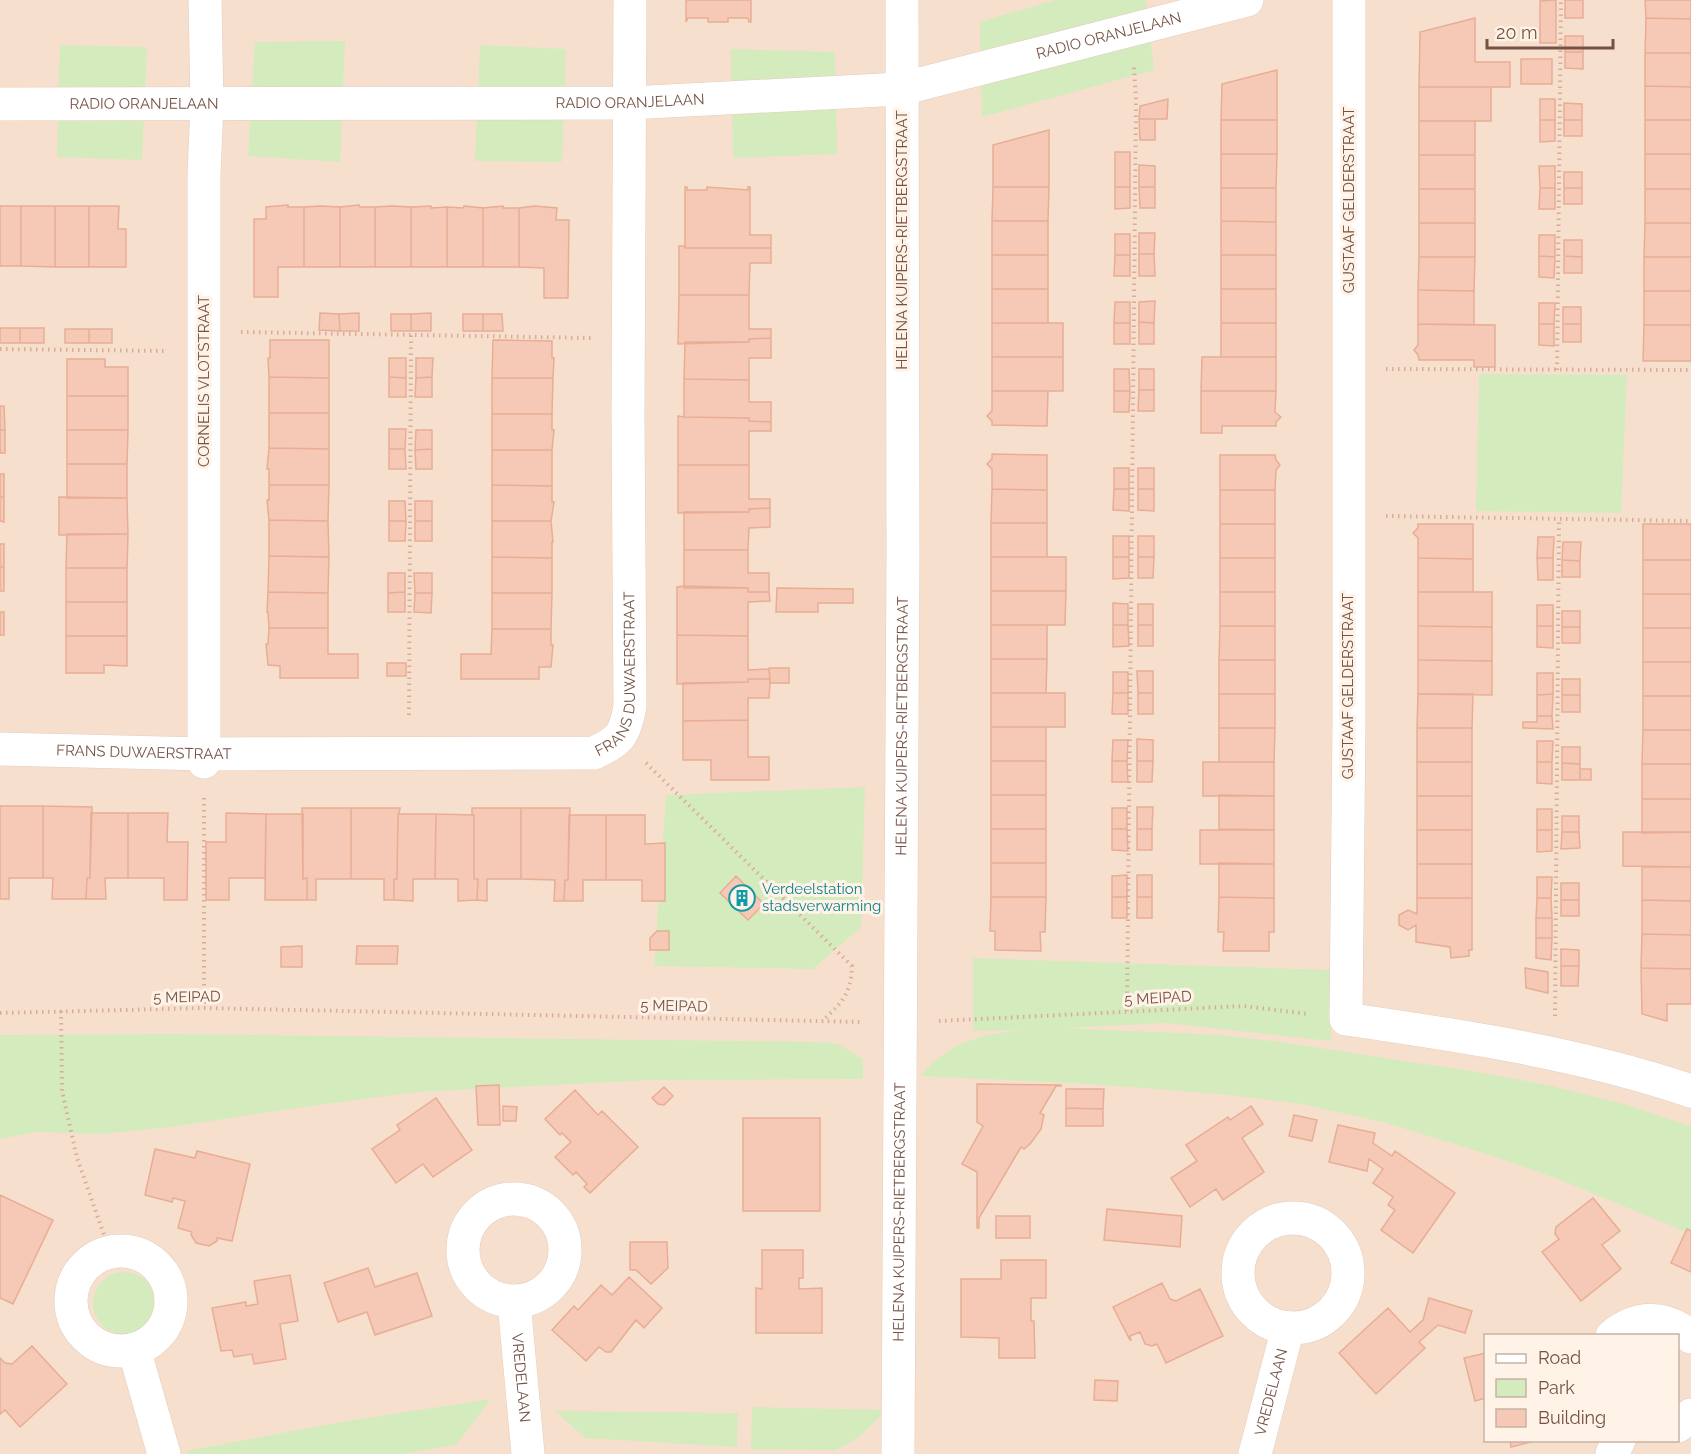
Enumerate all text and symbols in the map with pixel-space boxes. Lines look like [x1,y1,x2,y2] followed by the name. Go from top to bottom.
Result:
[1034,8,1183,63] street label: RADIO ORANJELAAN
[1487,12,1613,50] scale bar
[1496,22,1538,43] text: 20 m
[555,90,705,112] street label: RADIO ORANJELAAN
[69,95,219,113] street label: RADIO ORANJELAAN
[1340,107,1358,293] street label: GUSTAAF GELDERSTRAAT
[893,110,911,370] street label: HELENA KUIPERS-RIETBERGSTRAAT
[195,295,213,467] street label: CORNELIS VLOTSTRAAT
[592,591,639,760] street label: FRANS DUWAERSTRAAT
[1339,593,1357,779] street label: GUSTAAF GELDERSTRAAT
[892,596,912,856] street label: HELENA KUIPERS-RIETBERGSTRAAT
[56,741,232,763] street label: FRANS DUWAERSTRAAT
[762,880,881,915] place label: Verdeelstation stadsverwarming
[727,883,757,913] building icon: Verdeelstation stadsverwarming
[153,987,221,1007] street label: 5 MEIPAD
[1124,987,1192,1009] street label: 5 MEIPAD
[640,996,708,1016] street label: 5 MEIPAD
[890,1082,909,1342] street label: HELENA KUIPERS-RIETBERGSTRAAT
[508,1332,534,1423] street label: VREDELAAN
[1484,1334,1679,1442] legend
[1251,1346,1291,1438] street label: VREDELAAN
[1538,1347,1581,1368] text: Road
[1538,1377,1575,1398] text: Park
[1538,1407,1606,1428] text: Building

